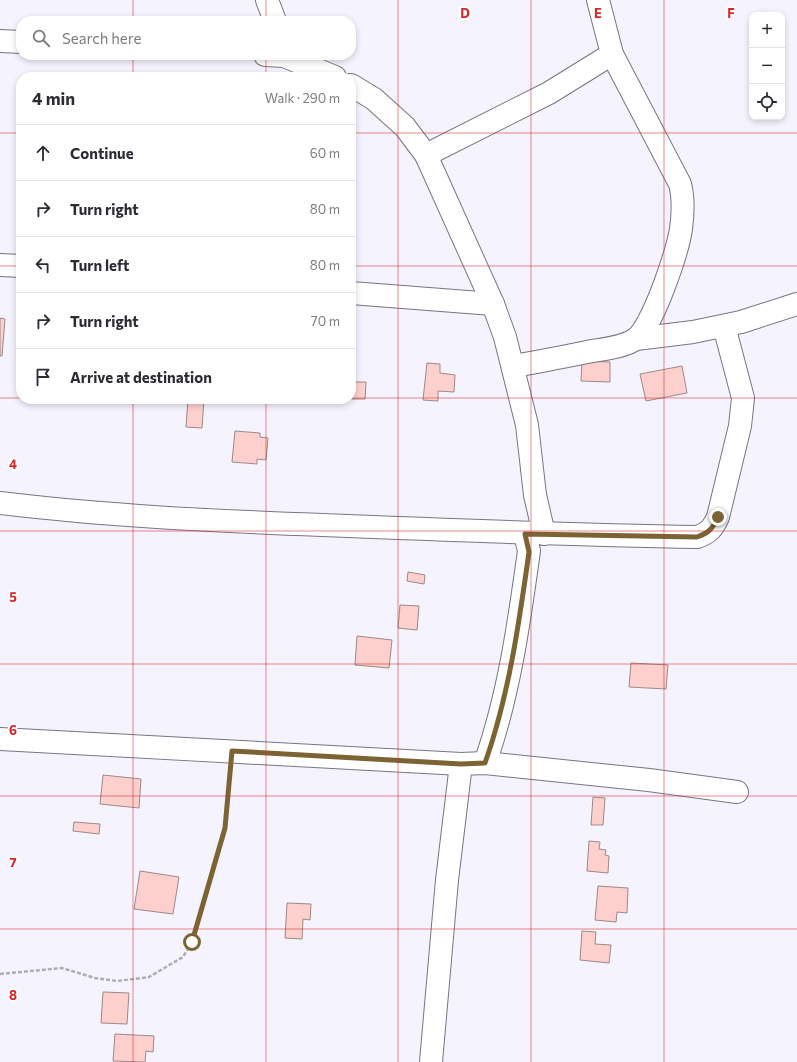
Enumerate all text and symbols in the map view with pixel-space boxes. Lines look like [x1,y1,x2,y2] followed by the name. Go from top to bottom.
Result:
[460,5,470,21] text: D
[594,5,602,21] text: E
[727,5,735,21] text: F
[749,12,785,120] map controls
[749,12,785,48] button: +
[16,16,356,60] search box
[30,27,52,49] icon: search
[62,29,141,47] text: Search here
[749,48,785,84] button: −
[749,84,785,120] button: locate
[32,88,75,109] text: 4 min
[265,90,340,106] text: Walk · 290 m
[32,142,54,164] icon: ahead
[70,144,134,162] text: Continue
[310,145,340,161] text: 60 m
[32,198,54,220] icon: right
[70,200,139,218] text: Turn right
[310,201,340,217] text: 80 m
[32,254,54,276] icon: left
[70,256,129,274] text: Turn left
[310,257,340,273] text: 80 m
[32,310,54,332] icon: right
[70,312,139,330] text: Turn right
[311,313,340,329] text: 70 m
[32,366,54,388] icon: arrive
[70,368,212,386] text: Arrive at destination
[9,456,17,472] text: 4
[709,508,727,526] route end
[9,589,17,605] text: 5
[9,722,17,738] text: 6
[9,854,17,870] text: 7
[183,933,201,951] route start
[9,987,17,1003] text: 8

